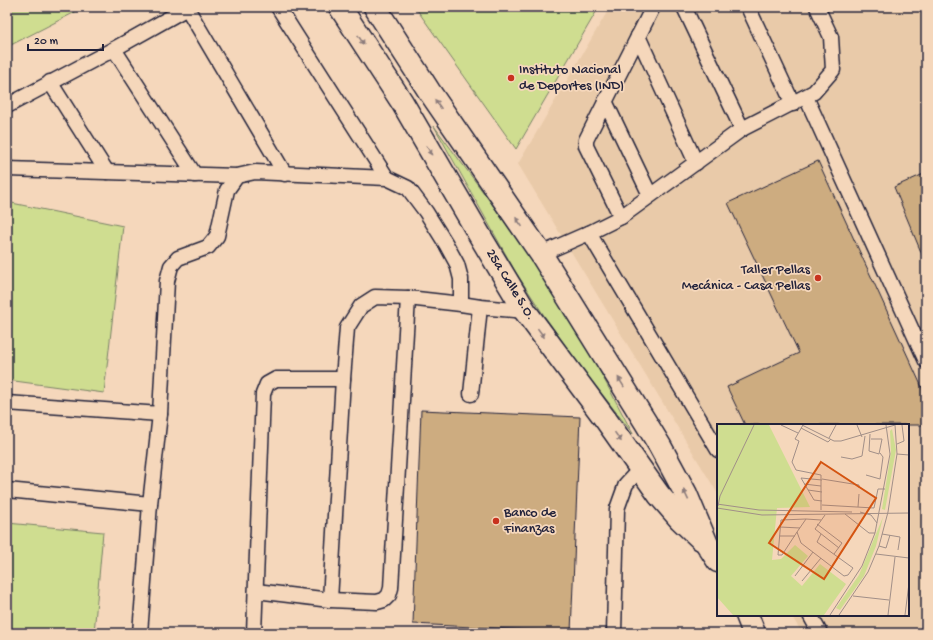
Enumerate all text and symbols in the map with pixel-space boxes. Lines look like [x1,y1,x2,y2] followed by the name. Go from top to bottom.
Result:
[28,26,103,52] scale bar
[357,34,365,45] one-way arrow
[34,35,59,49] text: 20 m
[519,62,624,95] place label: Instituto Nacional de Deportes (IND)
[506,73,516,83] marker: Instituto Nacional de Deportes (IND)
[434,98,442,109] one-way arrow
[426,144,433,156] one-way arrow
[515,217,523,227] one-way arrow
[481,246,539,324] street label: 25a Calle S.O.
[682,262,811,295] place label: Taller Pellas Mecánica - Casa Pellas
[813,273,823,283] marker: Taller Pellas Mecánica - Casa Pellas
[537,327,545,338] one-way arrow
[617,377,625,387] one-way arrow
[717,424,909,616] inset map
[614,432,622,443] one-way arrow
[683,489,689,500] one-way arrow
[503,505,557,538] place label: Banco de Finanzas
[491,516,501,526] marker: Banco de Finanzas

